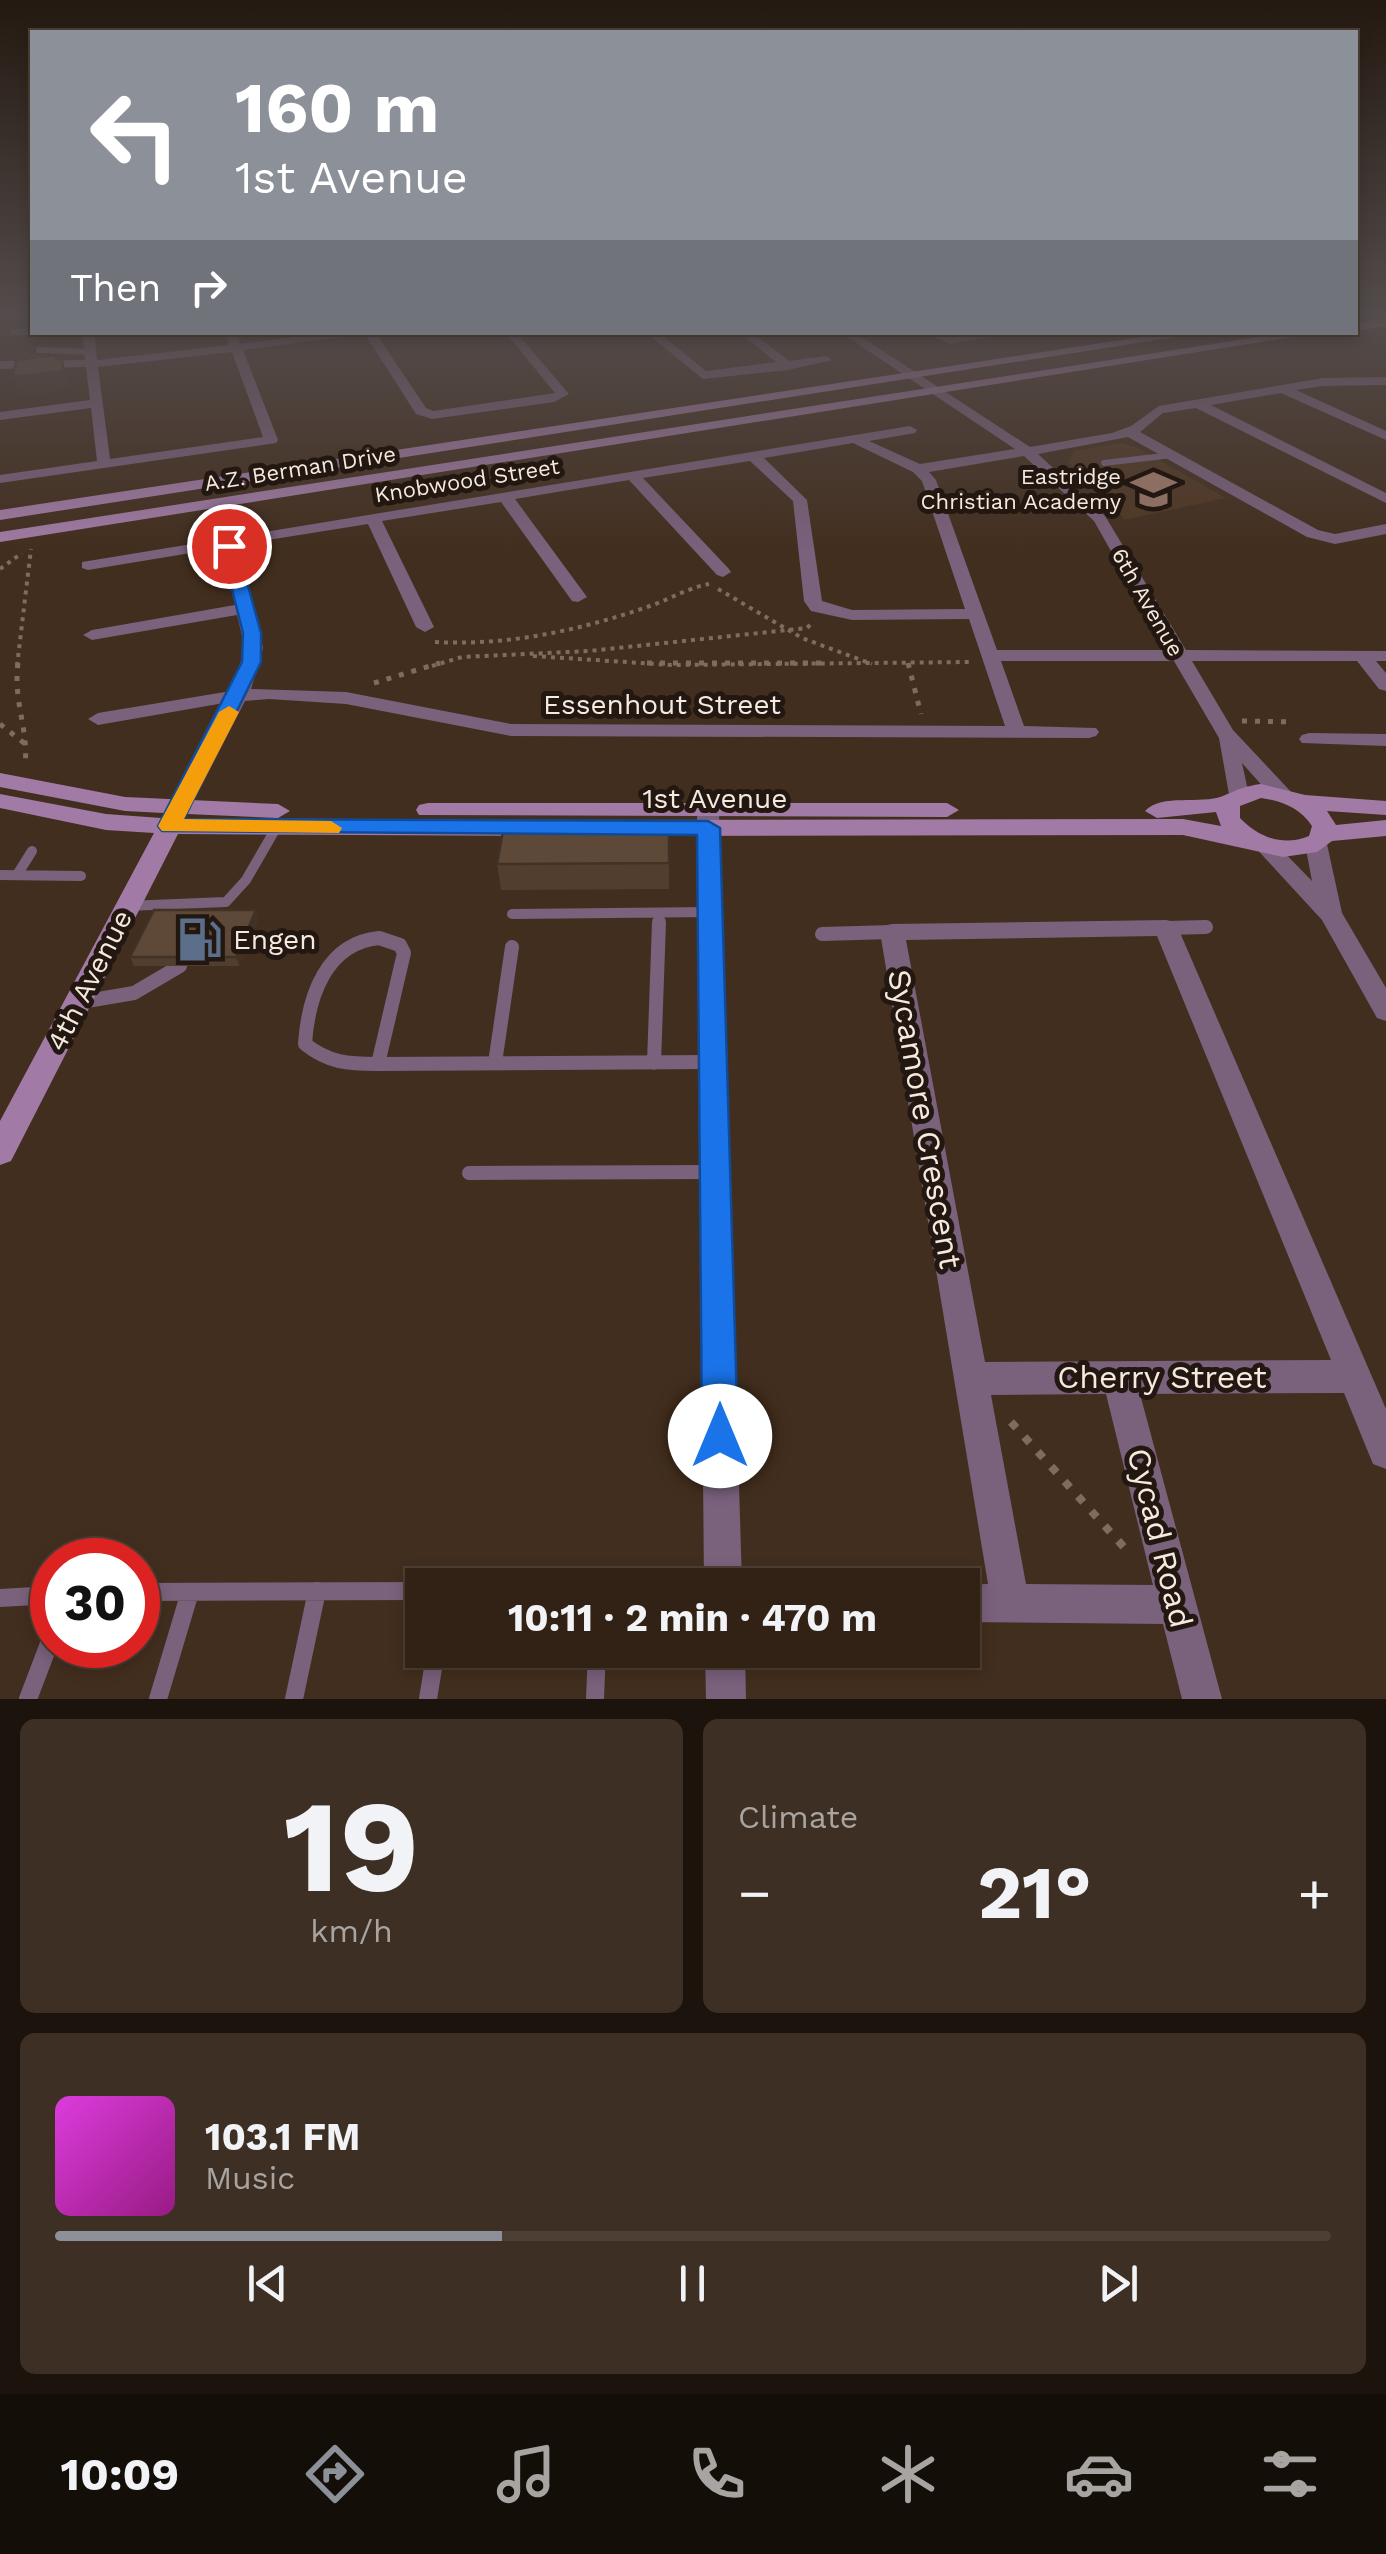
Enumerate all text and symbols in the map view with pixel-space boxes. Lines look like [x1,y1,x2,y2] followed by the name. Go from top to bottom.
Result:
[235,67,439,149] text: 160 m
[70,70,200,200] icon: left
[235,151,468,204] text: 1st Avenue
[181,260,236,315] icon: right
[70,266,161,310] text: Then
[203,441,398,496] street label: A.Z. Berman Drive
[373,454,561,507] street label: Knobwood Street
[921,464,1122,514] place label: Eastridge Christian Academy
[1130,465,1178,513] school or university icon: Eastridge Christian Academy
[187,504,272,589] pin
[202,519,257,574] icon: arrive
[1107,544,1189,661] street label: 6th Avenue
[543,688,781,721] street label: Essenhout Street
[643,782,787,815] street label: 1st Avenue
[40,904,139,1056] street label: 4th Avenue
[176,915,224,963] fuel station icon: Engen
[233,923,317,956] place label: Engen
[880,966,970,1272] street label: Sycamore Crescent
[1057,1358,1267,1396] street label: Cherry Street
[668,1384,772,1488] position arrow
[1119,1444,1201,1632] street label: Cycad Road
[30,1538,160,1668] speed limit sign: 30
[508,1596,877,1640] text: 10:11 · 2 min · 470 m
[283,1770,420,1923] text: 19
[738,1798,858,1836] text: Climate
[977,1848,1092,1936] text: 21°
[738,1861,771,1925] text: −
[1298,1861,1331,1925] text: +
[310,1912,393,1950] text: km/h
[205,2115,360,2159] text: 103.1 FM
[205,2159,295,2197] text: Music
[240,2256,295,2311] icon: previous
[665,2256,720,2311] icon: pause
[1091,2256,1146,2311] icon: next
[300,2439,370,2509] icon: directions
[491,2439,561,2509] icon: music
[682,2439,752,2509] icon: phone
[873,2439,943,2509] icon: climate
[1064,2439,1134,2509] icon: car
[1255,2439,1325,2509] icon: filters
[61,2448,179,2501] text: 10:09

